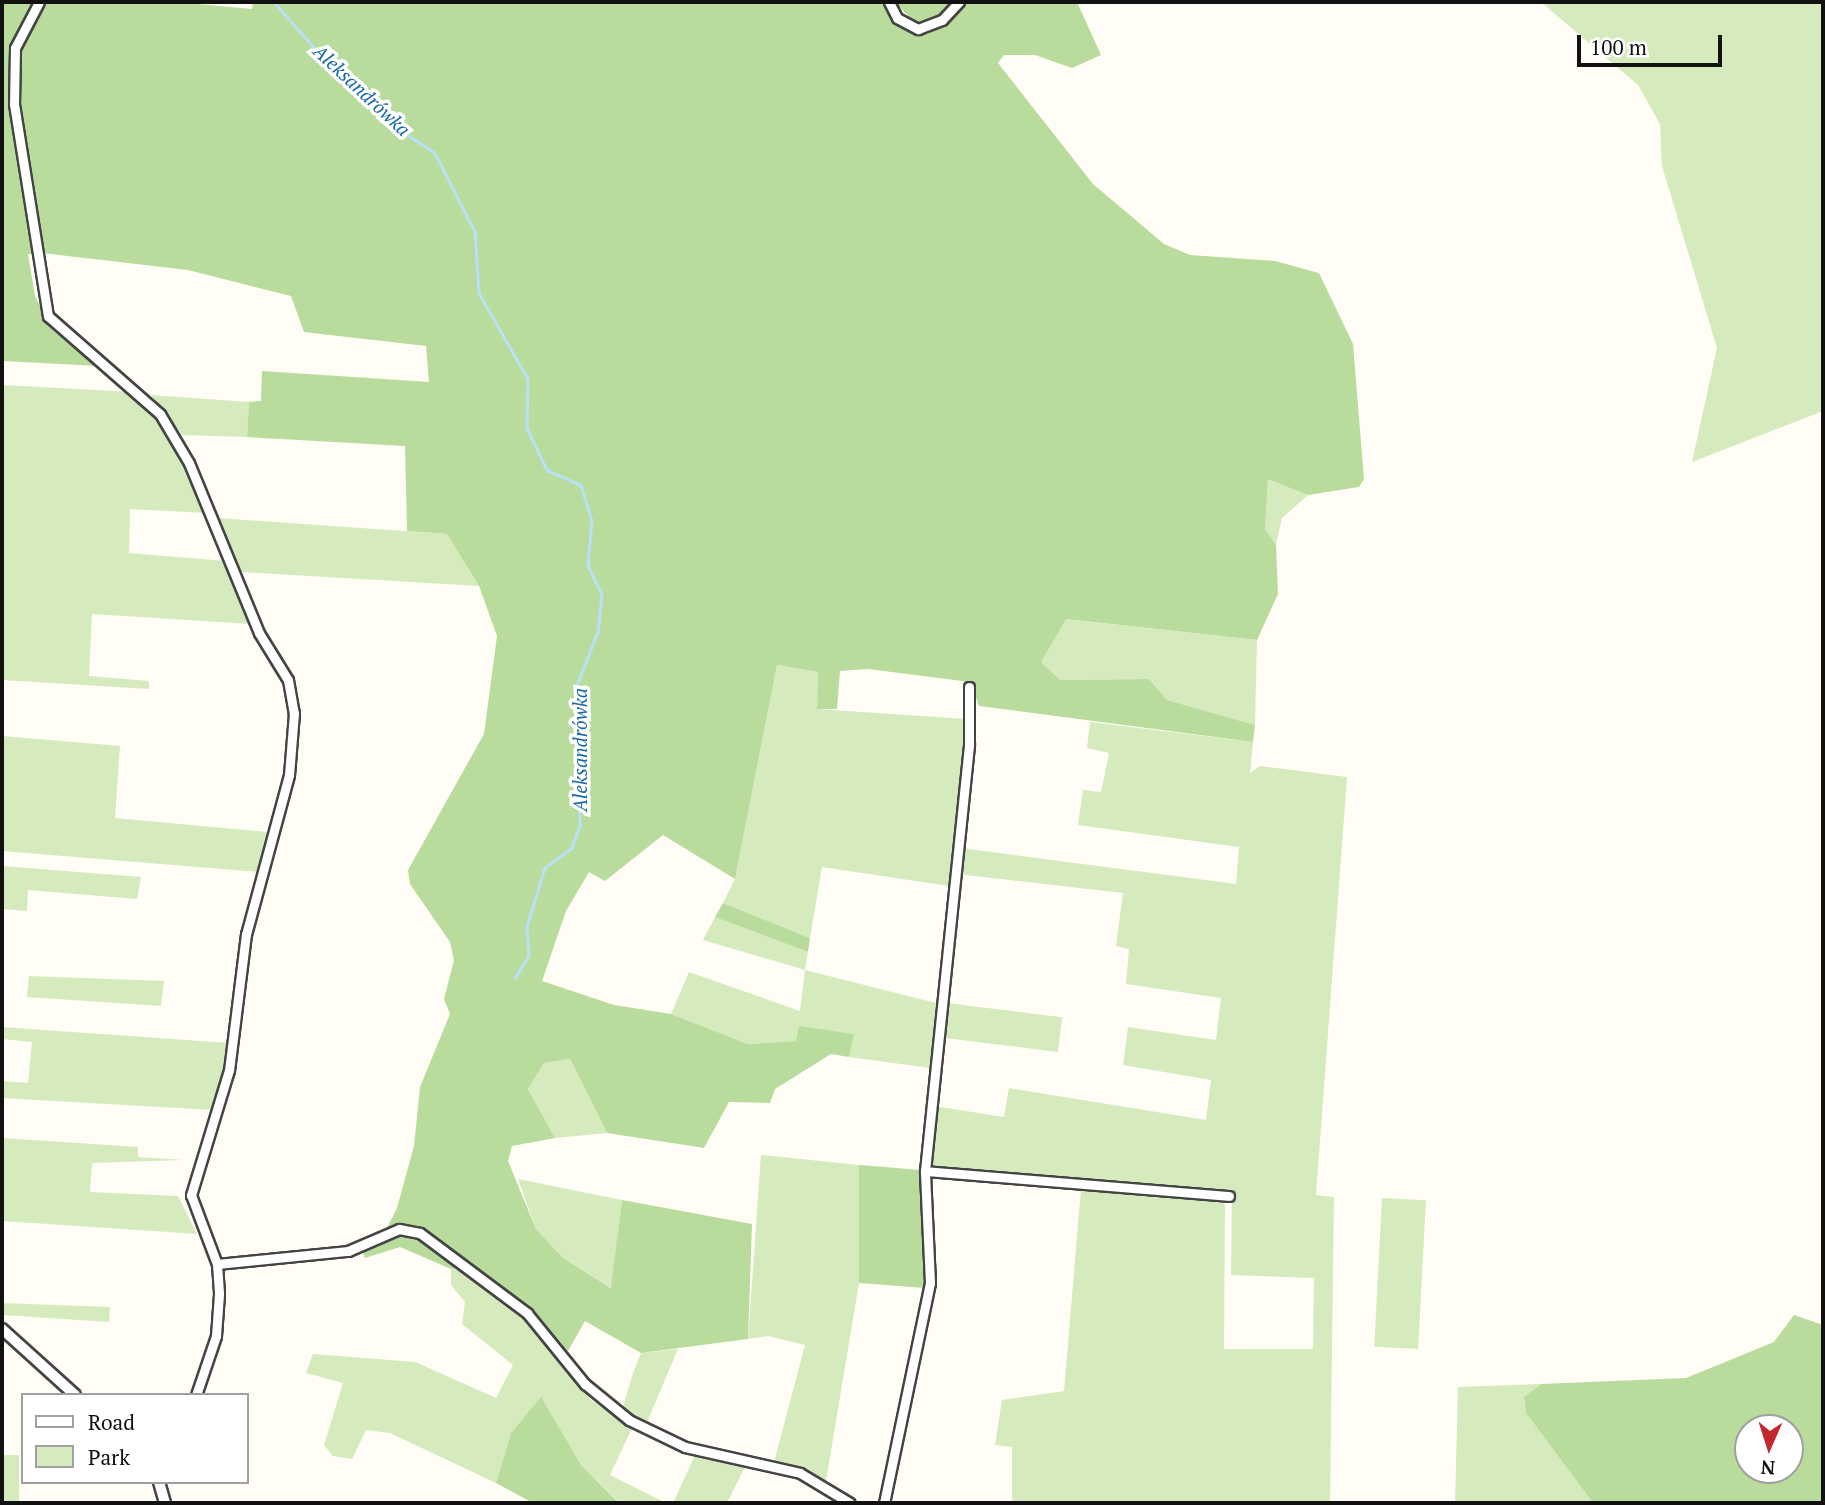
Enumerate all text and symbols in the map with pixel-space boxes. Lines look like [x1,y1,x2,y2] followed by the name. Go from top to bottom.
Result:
[1580,21,1725,65] scale bar
[1590,33,1647,61] text: 100 m
[309,39,415,141] water label: Aleksandrówka
[569,688,591,812] water label: Aleksandrówka
[21,1393,248,1484] legend
[88,1408,135,1436] text: Road
[1734,1414,1804,1484] north arrow
[88,1443,130,1471] text: Park
[1760,1456,1776,1481] text: N

